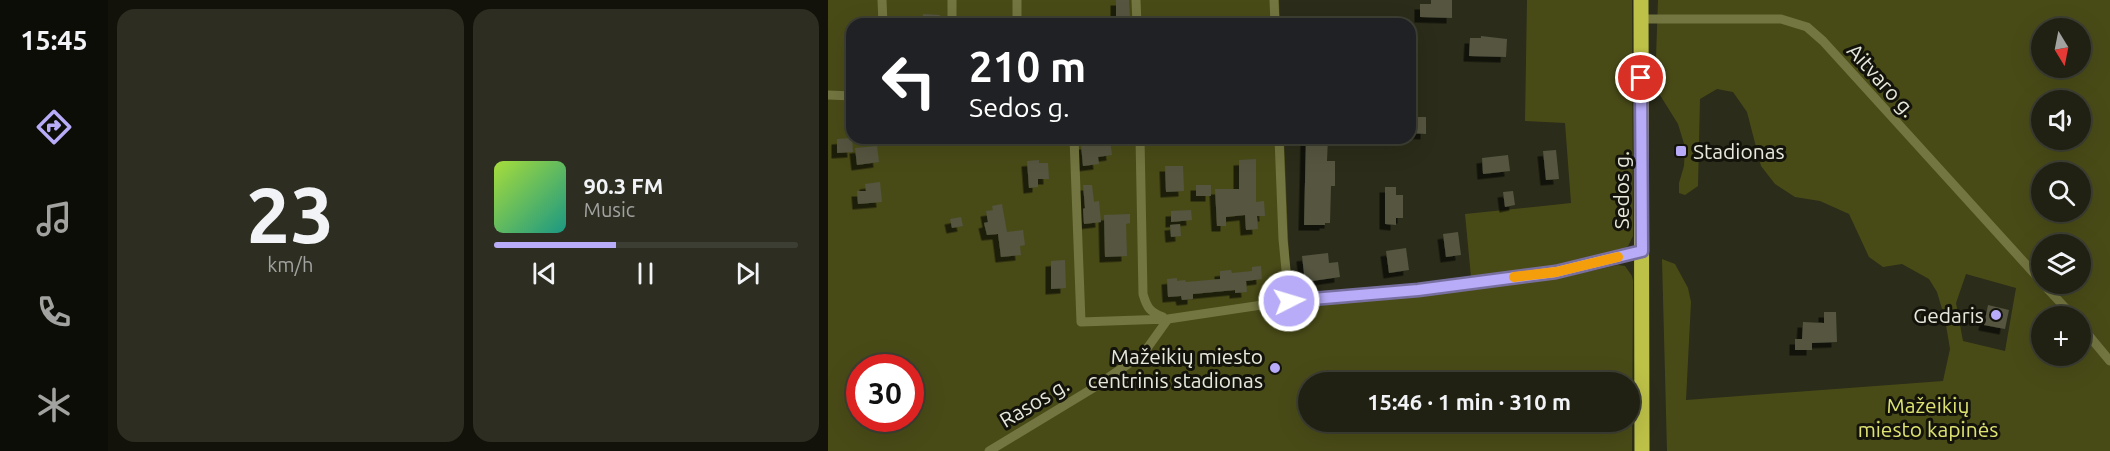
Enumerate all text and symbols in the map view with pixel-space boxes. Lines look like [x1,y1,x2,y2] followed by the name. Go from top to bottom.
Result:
[2031,18,2091,78] north arrow
[2031,18,2091,366] map controls
[20,25,88,55] text: 15:45
[1843,38,1921,122] street label: Aitvaro g.
[870,42,948,120] icon: left
[969,43,1086,90] text: 210 m
[1615,52,1666,103] pin
[1624,61,1657,94] icon: arrive
[2031,90,2091,150] button: sound
[969,92,1070,122] text: Sedos g.
[33,106,75,148] icon: directions
[1693,139,1785,163] place label: Stadionas
[1674,144,1688,158] marker: Stadionas
[1609,151,1633,229] street label: Sedos g.
[2031,162,2091,222] button: search
[246,170,334,258] text: 23
[584,173,663,198] text: 90.3 FM
[33,198,75,240] icon: music
[584,198,635,221] text: Music
[2031,234,2091,294] button: layers
[267,253,313,276] text: km/h
[528,257,561,290] icon: previous
[629,257,662,290] icon: pause
[731,257,764,290] icon: next
[1257,269,1321,333] position arrow
[33,291,75,333] icon: phone
[1913,303,1984,327] place label: Gedaris
[2031,306,2091,366] button: +
[1989,308,2003,322] marker: Gedaris
[1088,344,1263,392] place label: Mažeikių miesto centrinis stadionas
[846,354,924,432] speed limit sign: 30
[1268,361,1282,375] marker: Mažeikių miesto centrinis stadionas
[995,372,1073,432] street label: Rasos g.
[33,384,75,426] icon: climate
[1367,389,1571,414] text: 15:46 · 1 min · 310 m
[1858,393,1998,441] park label: Mažeikių miesto kapinės

